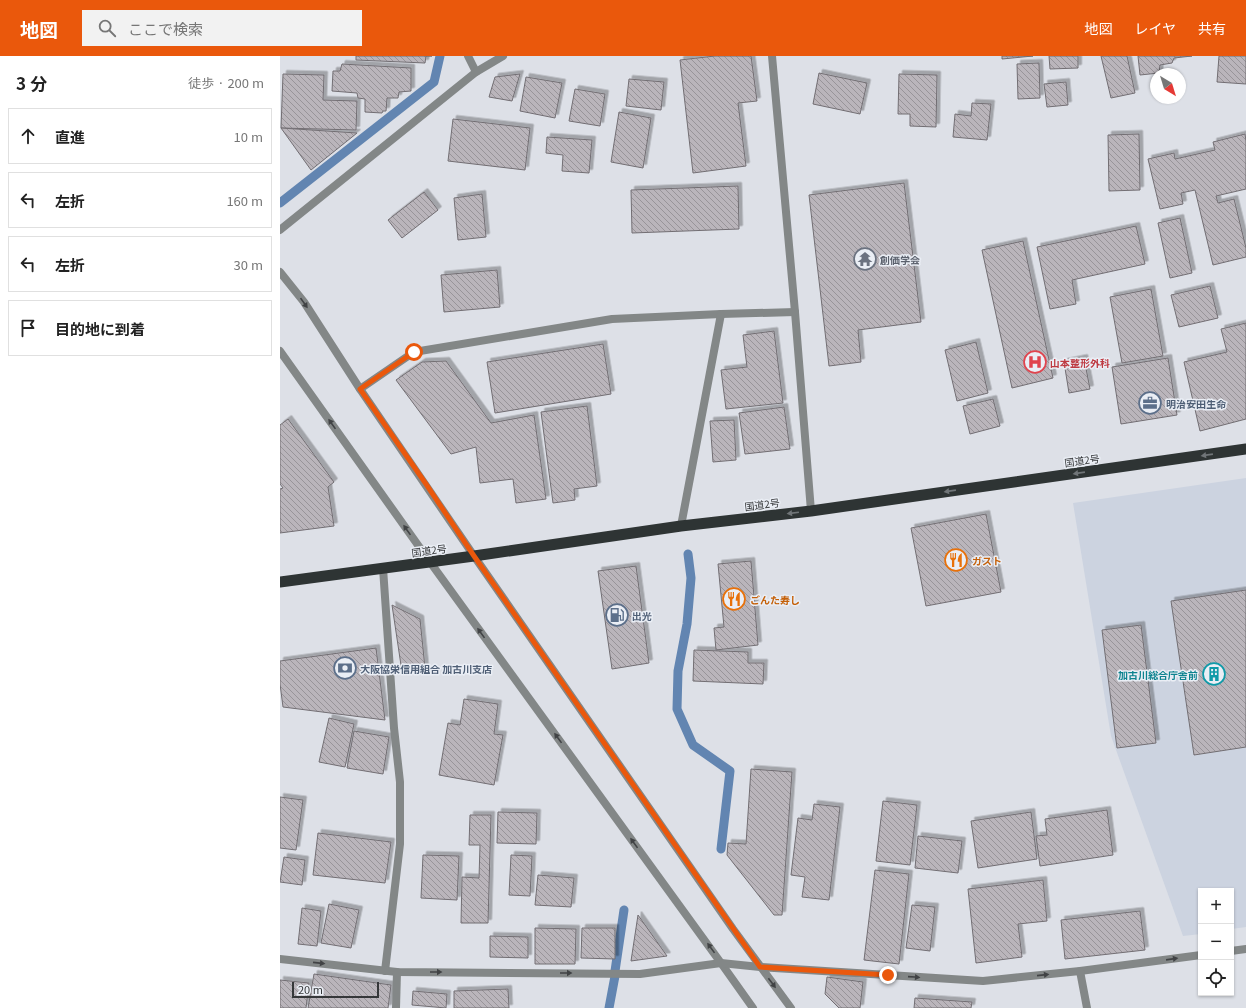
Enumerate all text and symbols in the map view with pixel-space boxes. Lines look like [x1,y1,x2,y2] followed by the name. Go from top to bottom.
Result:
[82,10,362,46] search box
[20,15,58,42] text: 地図
[96,17,118,39] icon: search
[128,18,203,39] text: ここで検索
[1084,18,1112,38] text: 地図
[1134,18,1176,38] text: レイヤ
[1198,18,1226,38] text: 共有
[1150,68,1186,104] north arrow
[16,70,47,95] text: 3 分
[188,73,264,92] text: 徒歩 · 200 m
[17,125,39,147] icon: ahead
[55,126,85,147] text: 直進
[234,127,263,146] text: 10 m
[17,189,39,211] icon: left
[55,190,85,211] text: 左折
[226,191,263,210] text: 160 m
[852,246,878,272] temple icon: 創価学会
[879,252,920,267] place label: 創価学会
[17,253,39,275] icon: left
[55,254,85,275] text: 左折
[234,255,263,274] text: 30 m
[300,297,308,308] one-way arrow
[17,317,39,339] icon: arrive
[55,318,145,339] text: 目的地に到着
[405,343,423,361] route start
[1022,349,1048,375] hospital icon: 山本整形外科
[1050,355,1110,370] place label: 山本整形外科
[1137,390,1163,416] office icon: 明治安田生命
[1166,396,1227,411] place label: 明治安田生命
[328,419,336,430] one-way arrow
[1063,450,1101,470] street label: 国道2号
[1201,452,1213,458] one-way arrow
[1073,470,1085,476] one-way arrow
[944,488,956,494] one-way arrow
[743,494,781,514] street label: 国道2号
[787,509,799,516] one-way arrow
[403,525,411,536] one-way arrow
[410,540,448,560] street label: 国道2号
[943,547,969,573] restaurant icon: ガスト
[972,553,1002,568] place label: ガスト
[721,586,747,612] restaurant icon: ごんた寿し
[750,592,800,607] place label: ごんた寿し
[604,602,630,628] fuel station icon: 出光
[632,608,652,623] place label: 出光
[478,628,486,638] one-way arrow
[332,655,358,681] bank icon: 大阪協栄信用組合 加古川支店
[360,661,492,676] place label: 大阪協栄信用組合 加古川支店
[1201,661,1227,687] building icon: 加古川総合庁舎前
[1118,667,1198,682] place label: 加古川総合庁舎前
[554,733,562,743] one-way arrow
[631,838,639,848] one-way arrow
[1198,888,1234,996] map controls
[1198,888,1234,924] button: +
[1198,924,1234,960] button: −
[707,943,715,954] one-way arrow
[1166,956,1178,962] one-way arrow
[313,960,325,967] one-way arrow
[1198,960,1234,996] button: locate
[879,966,897,984] route end
[430,969,443,975] one-way arrow
[560,970,573,976] one-way arrow
[1037,972,1049,979] one-way arrow
[908,974,920,981] one-way arrow
[768,978,776,989] one-way arrow
[292,980,379,999] scale bar
[298,981,323,997] text: 20 m

